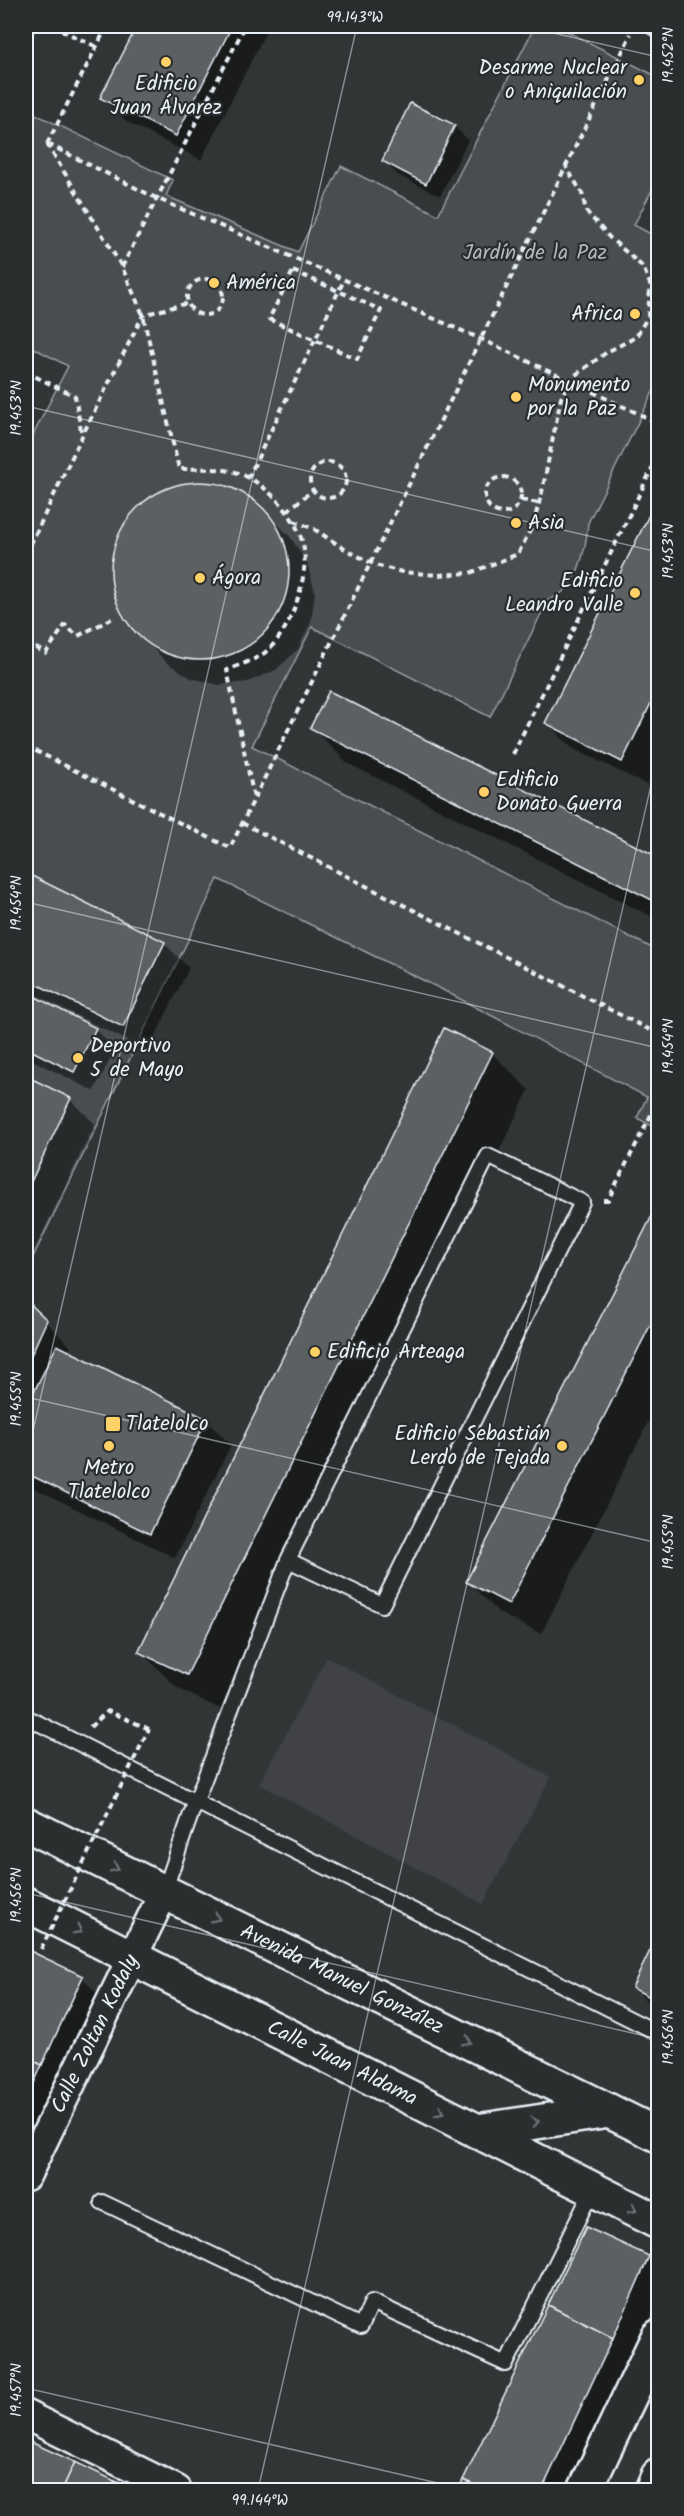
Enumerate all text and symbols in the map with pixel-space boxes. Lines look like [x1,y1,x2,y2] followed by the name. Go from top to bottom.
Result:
[327,6,384,30] text: 99.143°W
[657,27,681,83] text: 19.452°N
[479,52,628,109] place label: Desarme Nuclear o Aniquilación
[159,55,173,69] marker: Edificio Juan Álvarez
[110,68,222,125] place label: Edificio Juan Álvarez
[632,73,646,87] marker: Desarme Nuclear o Aniquilación
[463,237,607,270] park label: Jardín de la Paz
[226,267,296,300] place label: América
[207,276,221,290] marker: América
[571,298,623,331] place label: Africa
[628,307,642,321] marker: Africa
[527,369,630,426] place label: Monumento por la Paz
[5,380,29,436] text: 19.453°N
[509,390,523,404] marker: Monumento por la Paz
[528,507,565,540] place label: Asia
[509,516,523,530] marker: Asia
[657,523,681,579] text: 19.453°N
[212,562,261,595] place label: Ágora
[505,565,624,622] place label: Edificio Leandro Valle
[193,571,207,585] marker: Ágora
[628,586,642,600] marker: Edificio Leandro Valle
[496,764,622,821] place label: Edificio Donato Guerra
[477,785,491,799] marker: Edificio Donato Guerra
[5,875,29,931] text: 19.454°N
[657,1018,681,1074] text: 19.454°N
[90,1030,184,1087] place label: Deportivo 5 de Mayo
[71,1051,85,1065] marker: Deportivo 5 de Mayo
[327,1336,465,1369] place label: Edificio Arteaga
[308,1345,322,1359] marker: Edificio Arteaga
[5,1371,29,1427] text: 19.455°N
[126,1408,208,1441] place label: Tlatelolco
[104,1415,122,1433] marker: Tlatelolco
[394,1418,550,1475] place label: Edificio Sebastián Lerdo de Tejada
[102,1439,116,1453] marker: Metro Tlatelolco
[555,1439,569,1453] marker: Edificio Sebastián Lerdo de Tejada
[68,1452,150,1509] place label: Metro Tlatelolco
[657,1514,681,1570] text: 19.455°N
[108,1861,119,1872] one-way arrow
[5,1867,29,1923] text: 19.456°N
[210,1911,221,1922] one-way arrow
[234,1915,449,2044] street label: Avenida Manuel González
[71,1923,82,1935] one-way arrow
[42,1949,148,2119] street label: Calle Zoltan Kodaly
[657,2009,681,2065] text: 19.456°N
[261,2011,423,2115] street label: Calle Juan Aldama
[460,2034,471,2045] one-way arrow
[433,2105,444,2116] one-way arrow
[530,2116,540,2129] one-way arrow
[626,2201,637,2213] one-way arrow
[5,2363,29,2417] text: 19.457°N
[232,2489,288,2513] text: 99.144°W

